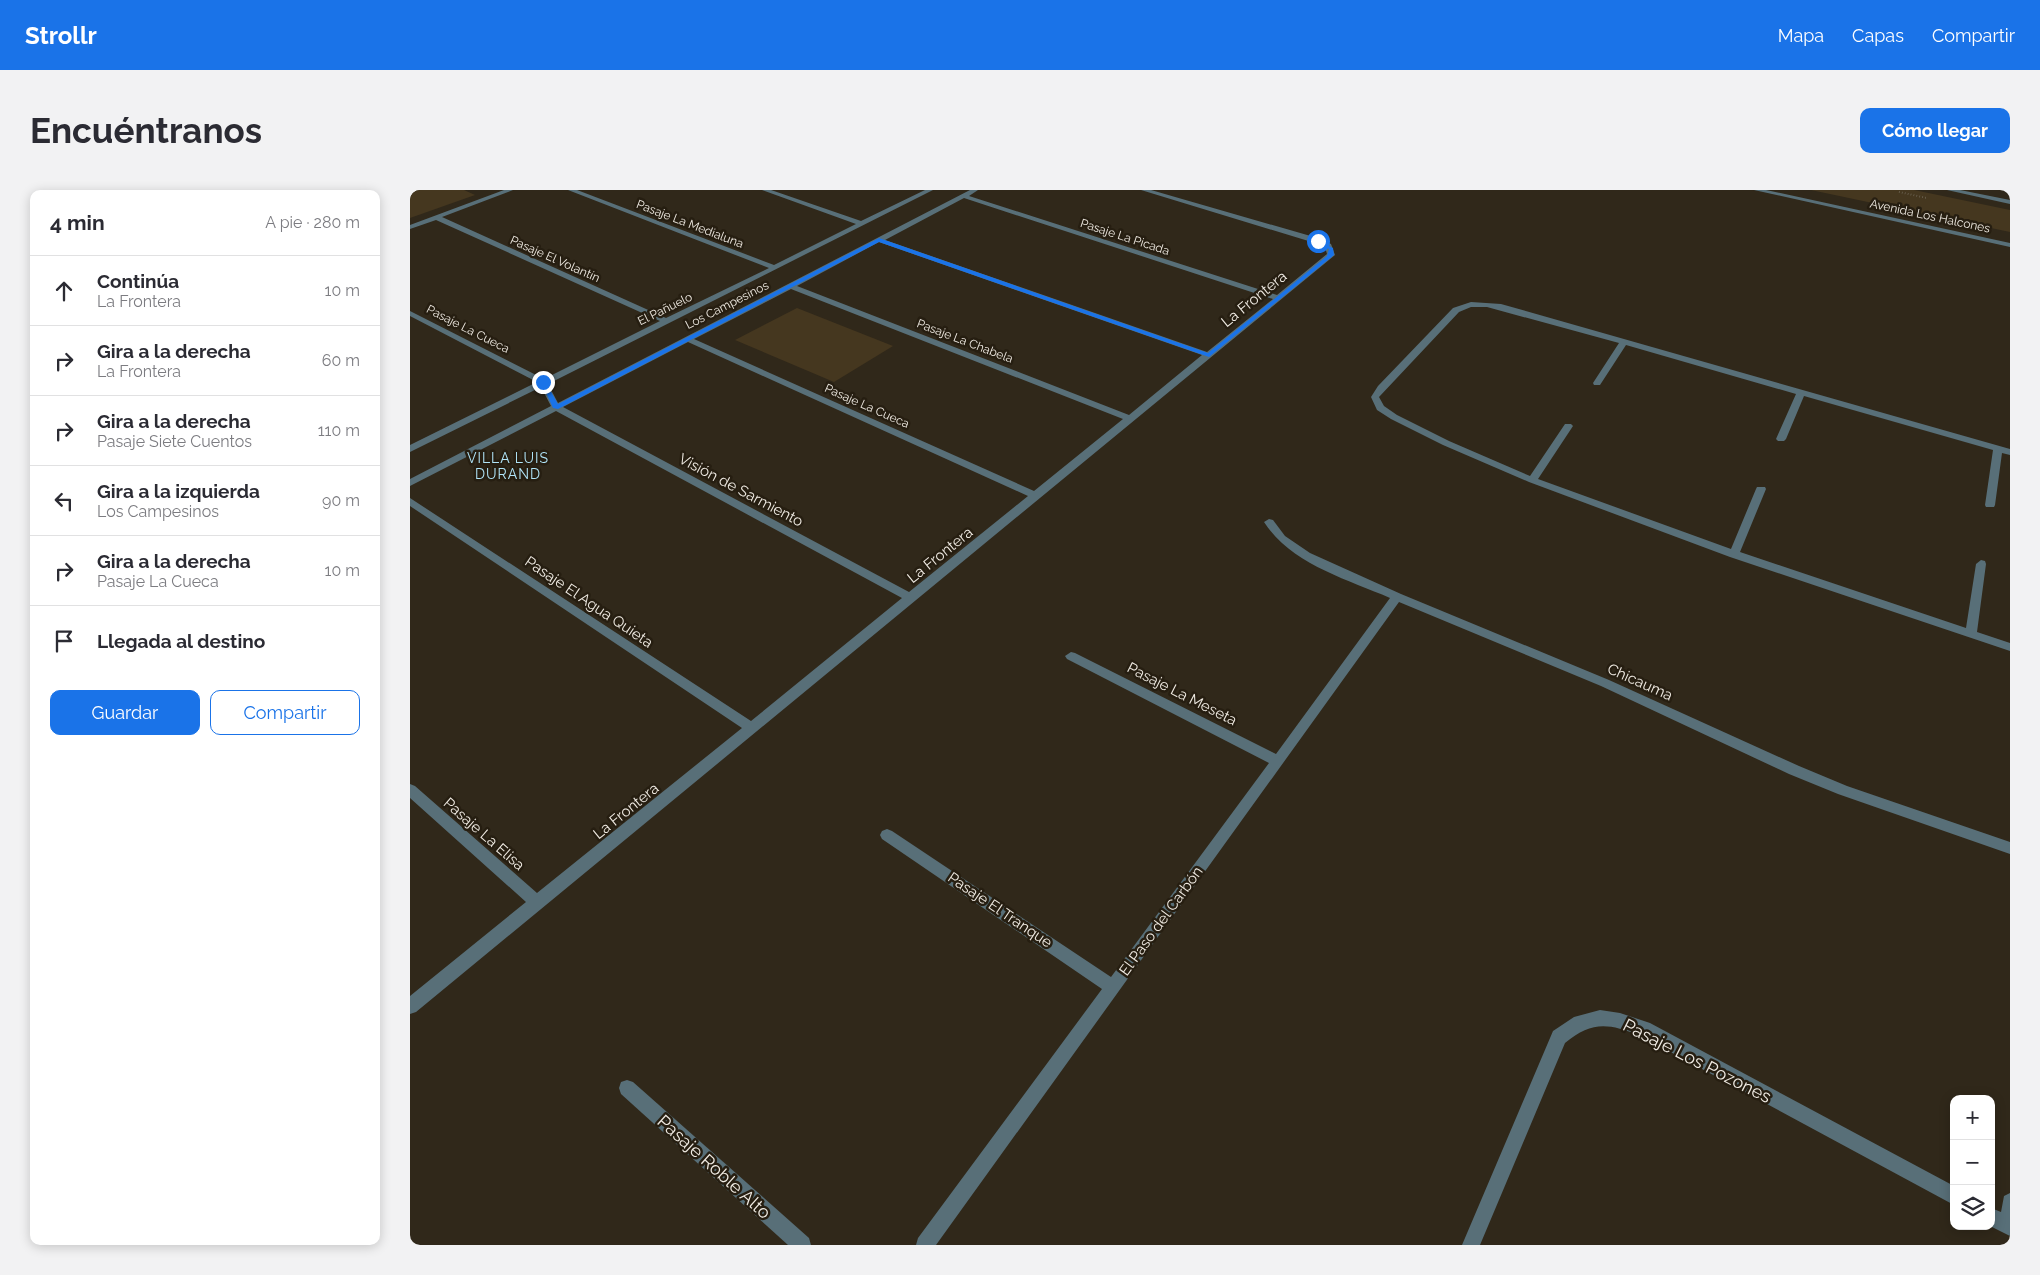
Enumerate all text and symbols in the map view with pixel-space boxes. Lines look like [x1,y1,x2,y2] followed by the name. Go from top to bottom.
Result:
[25,21,97,50] text: Strollr
[1778,25,1824,46] text: Mapa
[1852,25,1904,46] text: Capas
[1932,25,2015,46] text: Compartir
[1860,108,2010,153] button: Cómo llegar
[30,110,262,151] text: Encuéntranos
[1869,196,1992,236] street label: Avenida Los Halcones
[634,197,746,251] street label: Pasaje La Medialuna
[50,210,105,235] text: 4 min
[265,213,360,232] text: A pie · 280 m
[1079,216,1171,258] street label: Pasaje La Picada
[1307,230,1330,253] route start
[508,233,602,285] street label: Pasaje El Volantín
[1218,267,1290,331] street label: La Frontera
[97,270,179,292] text: Continúa
[50,277,78,305] icon: ahead
[683,278,771,332] street label: Los Campesinos
[325,281,360,300] text: 10 m
[636,290,694,328] street label: El Pañuelo
[97,292,181,311] text: La Frontera
[424,302,512,356] street label: Pasaje La Cueca
[915,316,1015,366] street label: Pasaje La Chabela
[97,340,251,362] text: Gira a la derecha
[50,347,78,375] icon: right
[322,351,360,370] text: 60 m
[97,362,181,381] text: La Frontera
[532,371,555,394] route end
[822,381,912,431] street label: Pasaje La Cueca
[97,410,251,432] text: Gira a la derecha
[50,417,78,445] icon: right
[318,421,360,440] text: 110 m
[97,432,252,451] text: Pasaje Siete Cuentos
[467,450,549,482] district label: VILLA LUIS DURAND
[676,450,806,530] street label: Visión de Sarmiento
[97,480,260,502] text: Gira a la izquierda
[50,487,78,515] icon: left
[322,491,360,510] text: 90 m
[97,502,219,521] text: Los Campesinos
[904,523,976,587] street label: La Frontera
[97,550,251,572] text: Gira a la derecha
[522,552,656,652] street label: Pasaje El Agua Quieta
[50,557,78,585] icon: right
[325,561,360,580] text: 10 m
[97,572,219,591] text: Pasaje La Cueca
[50,627,78,655] icon: arrive
[97,630,265,652] text: Llegada al destino
[1124,659,1240,729] street label: Pasaje La Meseta
[1605,660,1675,704] street label: Chicauma
[50,690,200,735] button: Guardar
[210,690,360,735] button: Compartir
[590,779,662,843] street label: La Frontera
[440,794,528,874] street label: Pasaje La Elisa
[1115,863,1207,979] street label: El Paso del Carbón
[944,868,1056,952] street label: Pasaje El Tranque
[1620,1014,1775,1107] street label: Pasaje Los Pozones
[1950,1095,1995,1230] map controls
[1950,1095,1995,1140] button: +
[653,1110,775,1223] street label: Pasaje Roble Alto
[1950,1140,1995,1185] button: −
[1950,1185,1995,1230] button: layers

